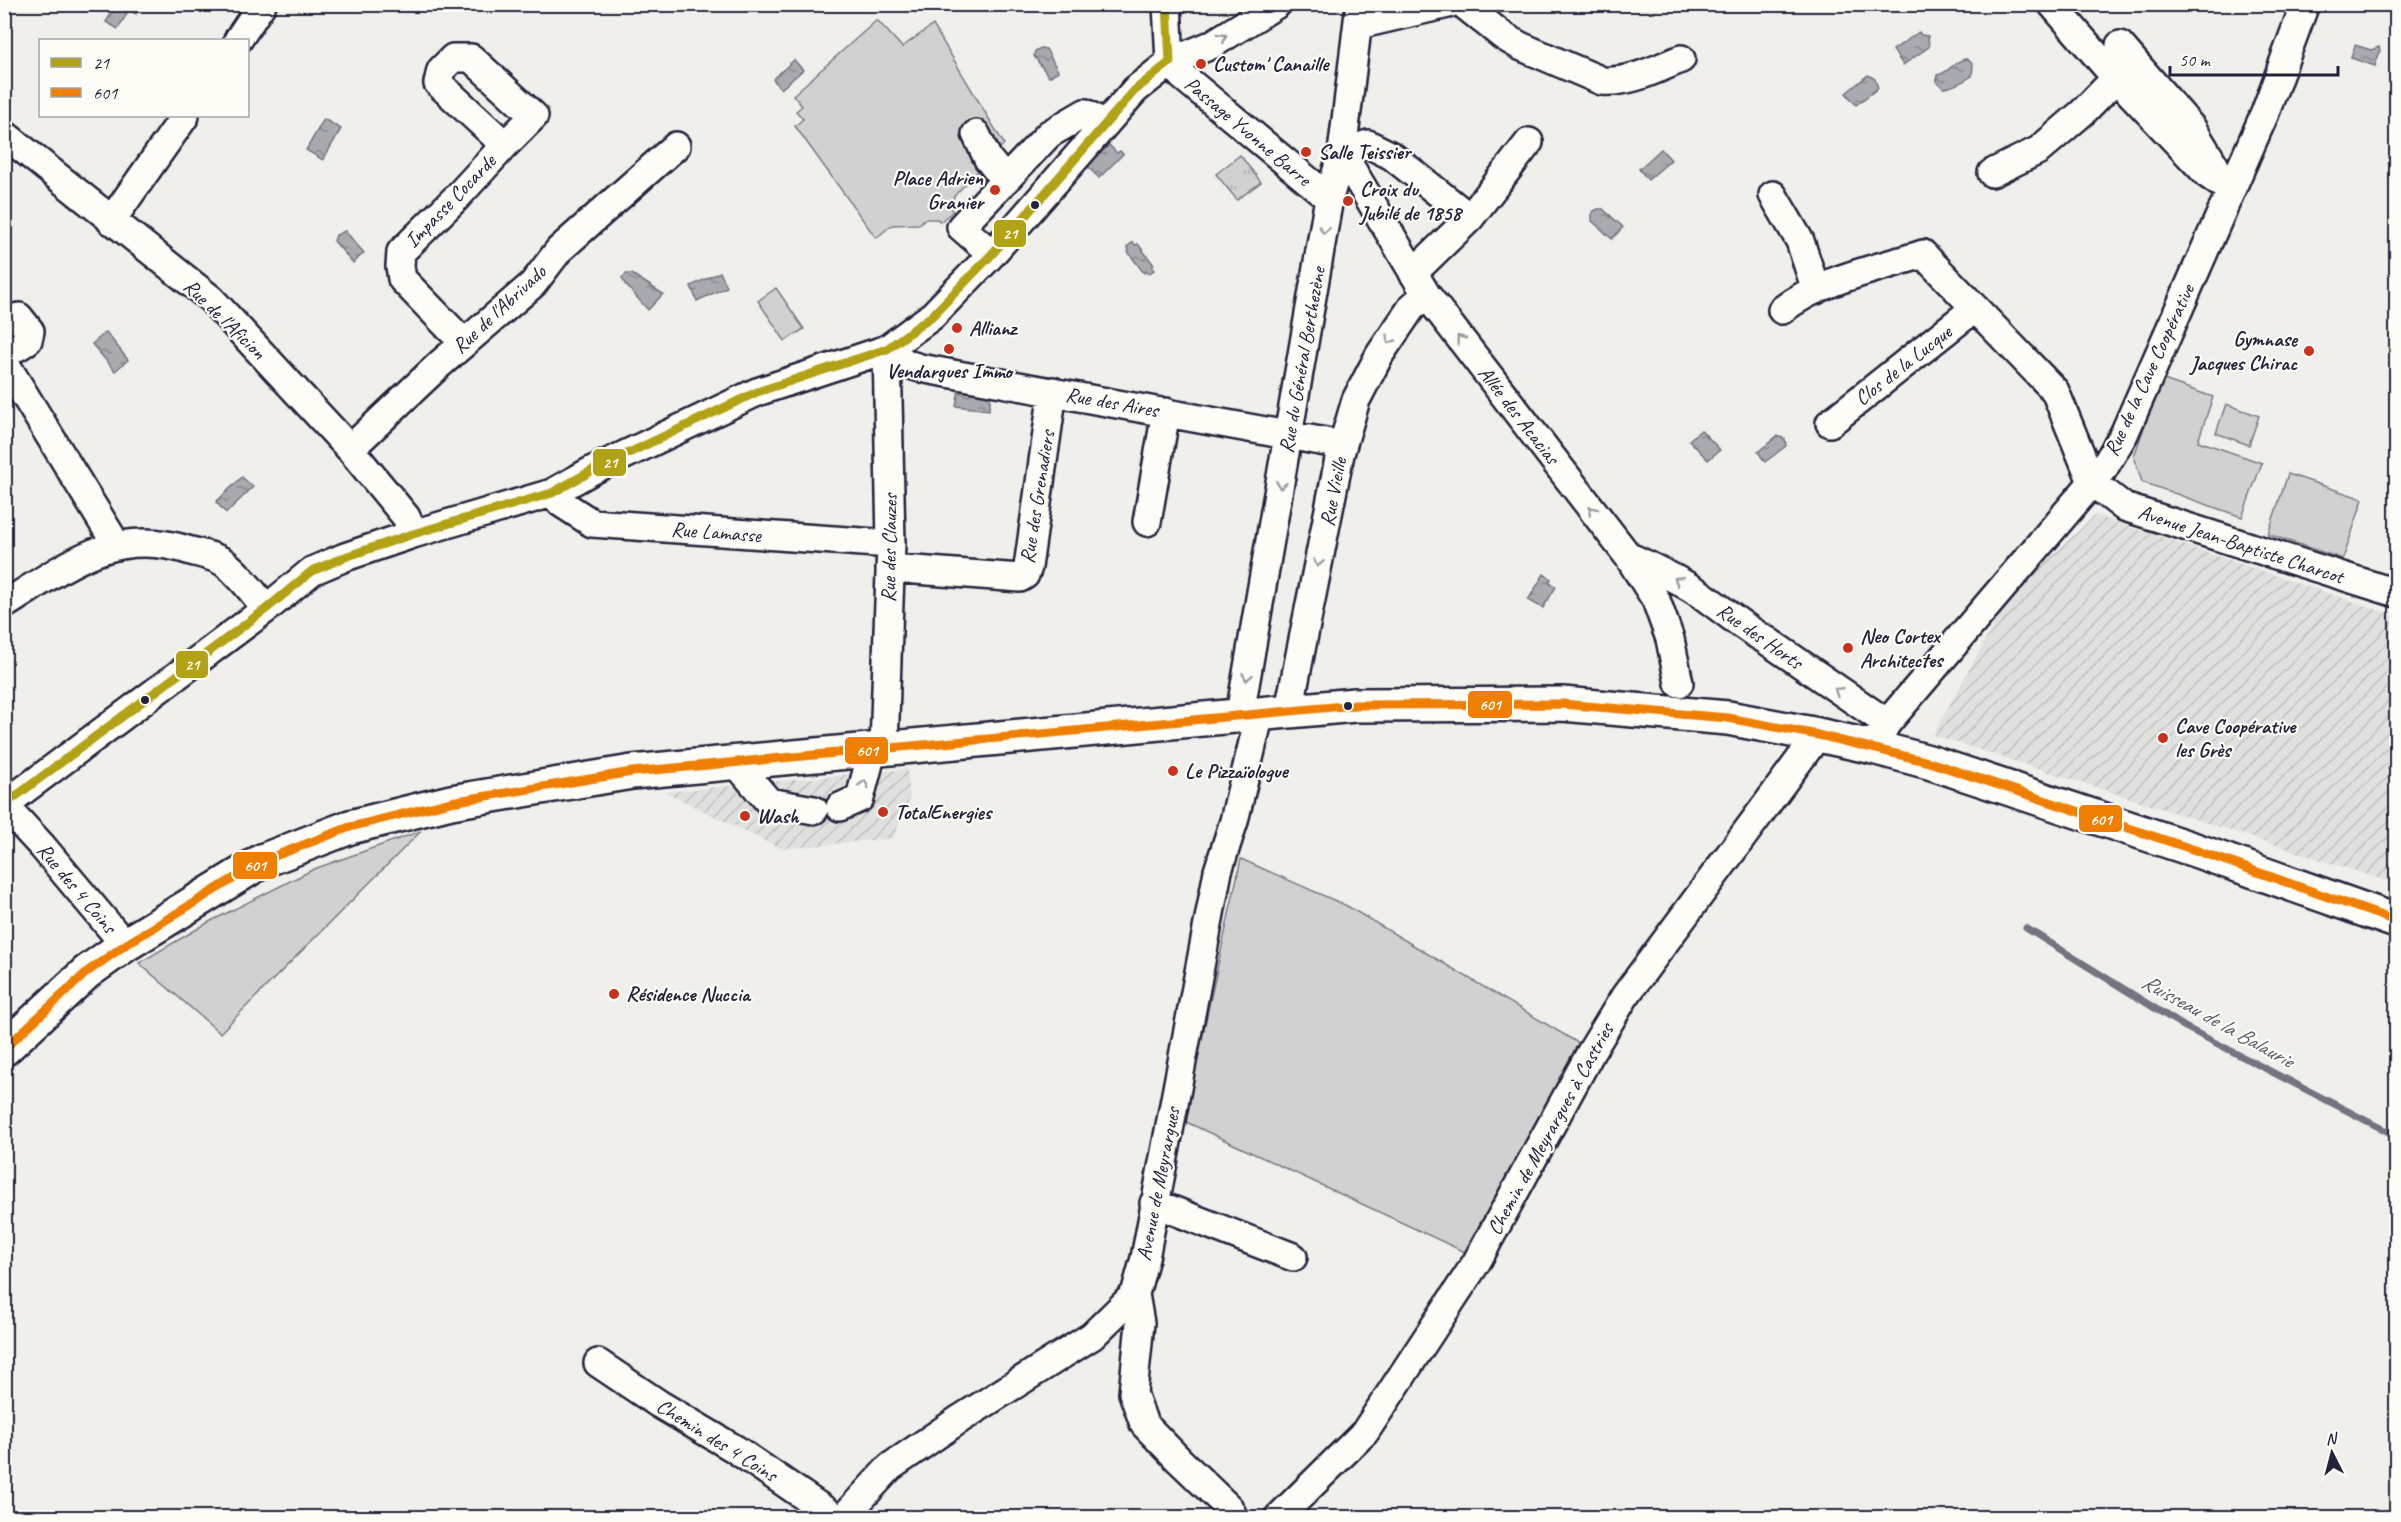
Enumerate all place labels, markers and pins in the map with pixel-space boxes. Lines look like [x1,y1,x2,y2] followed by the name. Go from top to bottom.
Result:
[1213,51,1330,77] place label: Custom' Canaille
[1194,57,1208,71] marker: Custom' Canaille
[1318,139,1413,165] place label: Salle Teissier
[1299,145,1313,159] marker: Salle Teissier
[893,165,985,215] place label: Place Adrien Granier
[1358,176,1463,226] place label: Croix du Jubilé de 1858
[988,183,1002,197] marker: Place Adrien Granier
[1341,194,1355,208] marker: Croix du Jubilé de 1858
[1029,199,1041,211] unlabelled marker
[969,315,1019,341] place label: Allianz
[950,321,964,335] marker: Allianz
[2188,326,2299,376] place label: Gymnase Jacques Chirac
[942,342,956,356] marker: Vendargues Immo
[2302,344,2316,358] marker: Gymnase Jacques Chirac
[886,358,1014,384] place label: Vendargues Immo
[1860,623,1945,673] place label: Neo Cortex Architectes
[1841,641,1855,655] marker: Neo Cortex Architectes
[139,694,151,706] unlabelled marker
[1342,700,1354,712] unlabelled marker
[2175,713,2297,763] place label: Cave Coopérative les Grès
[2156,731,2170,745] marker: Cave Coopérative les Grès
[1185,758,1289,784] place label: Le Pizzaïologue
[1166,764,1180,778] marker: Le Pizzaïologue
[895,799,994,825] place label: TotalEnergies
[757,803,800,829] place label: Wash
[876,805,890,819] marker: TotalEnergies
[738,809,752,823] marker: Wash
[626,981,752,1007] place label: Résidence Nuccia
[607,987,621,1001] marker: Résidence Nuccia

